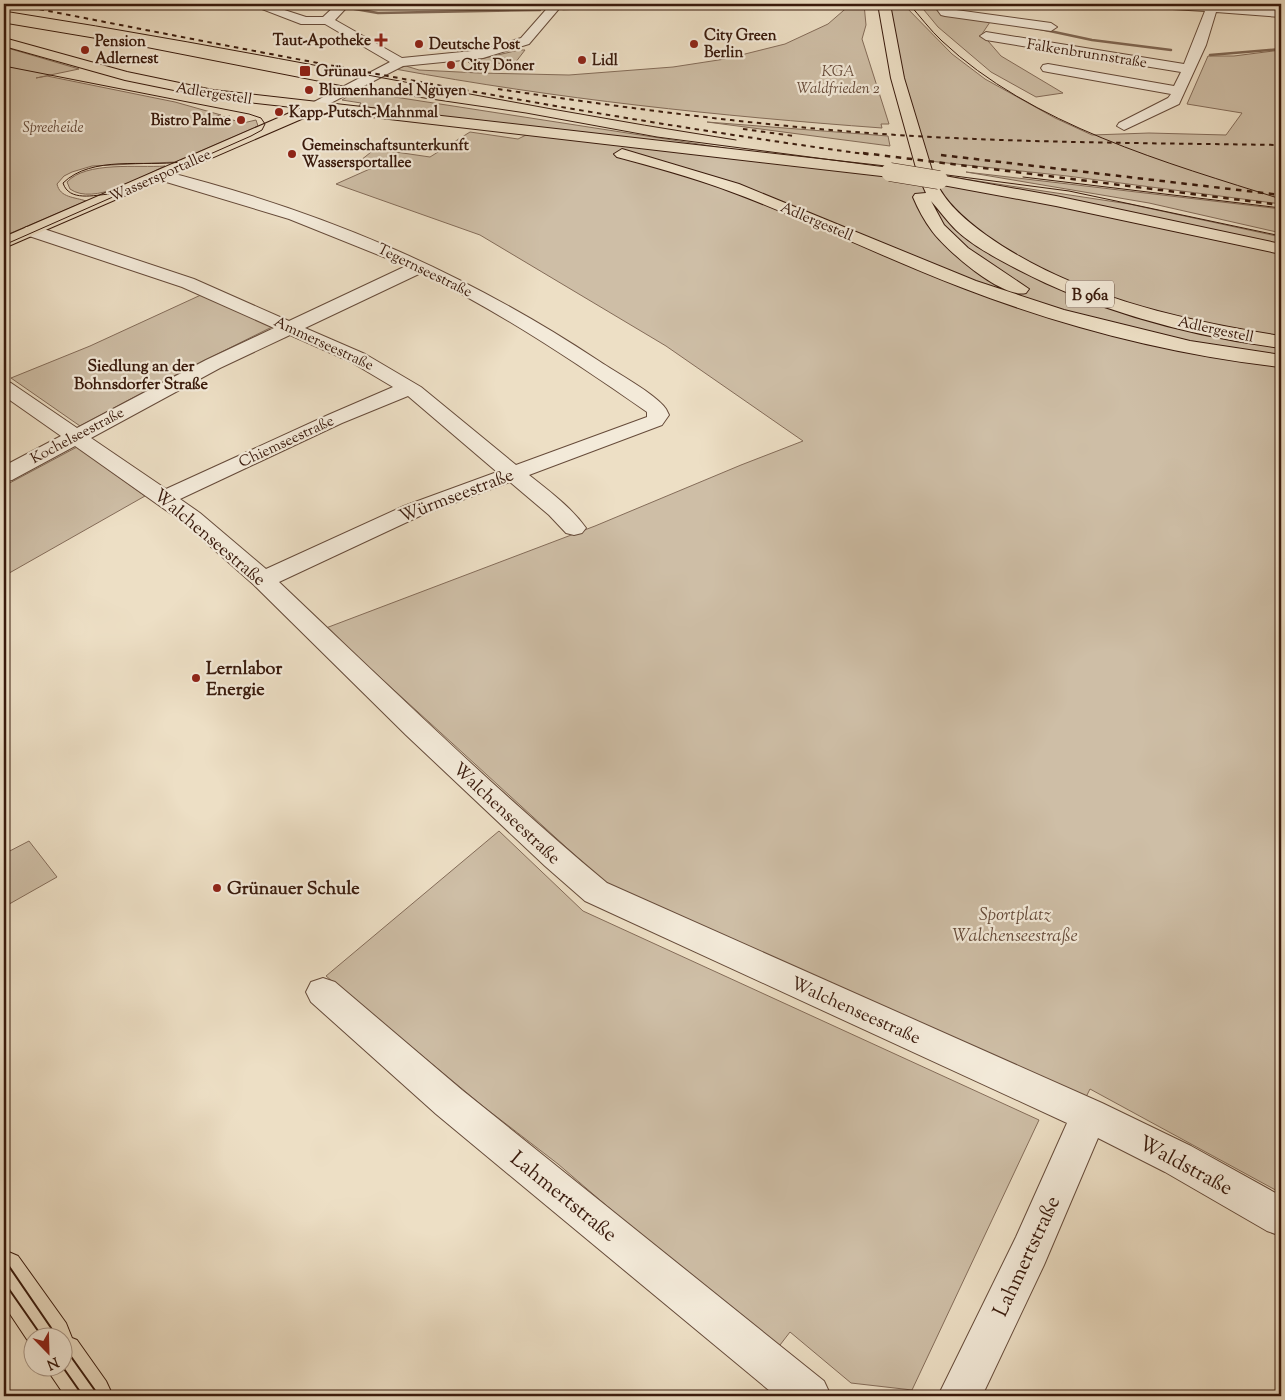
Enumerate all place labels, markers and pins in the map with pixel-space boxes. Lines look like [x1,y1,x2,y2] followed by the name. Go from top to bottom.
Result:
[704,26,777,64] place label: City Green Berlin
[273,31,371,52] place label: Taut-Apotheke
[95,32,159,70] place label: Pension Adlernest
[375,34,387,46] marker: Taut-Apotheke
[429,35,521,56] place label: Deutsche Post
[413,38,425,50] marker: Deutsche Post
[688,38,700,50] marker: City Green Berlin
[79,44,91,56] marker: Pension Adlernest
[592,51,619,72] place label: Lidl
[576,54,588,66] marker: Lidl
[461,56,535,77] place label: City Döner
[445,59,457,71] marker: City Döner
[316,62,367,83] place label: Grünau
[298,64,312,78] marker: Grünau
[319,81,467,102] place label: Blumenhandel Nguyen
[303,84,315,96] marker: Blumenhandel Nguyen
[289,103,439,124] place label: Kapp-Putsch-Mahnmal
[273,106,285,118] marker: Kapp-Putsch-Mahnmal
[151,111,231,132] place label: Bistro Palme
[235,114,247,126] marker: Bistro Palme
[302,136,470,174] place label: Gemeinschaftsunterkunft Wassersportallee
[286,148,298,160] marker: Gemeinschaftsunterkunft Wassersportallee
[206,657,282,704] place label: Lernlabor Energie
[190,672,202,684] marker: Lernlabor Energie
[227,877,360,903] place label: Grünauer Schule
[211,882,223,894] marker: Grünauer Schule

